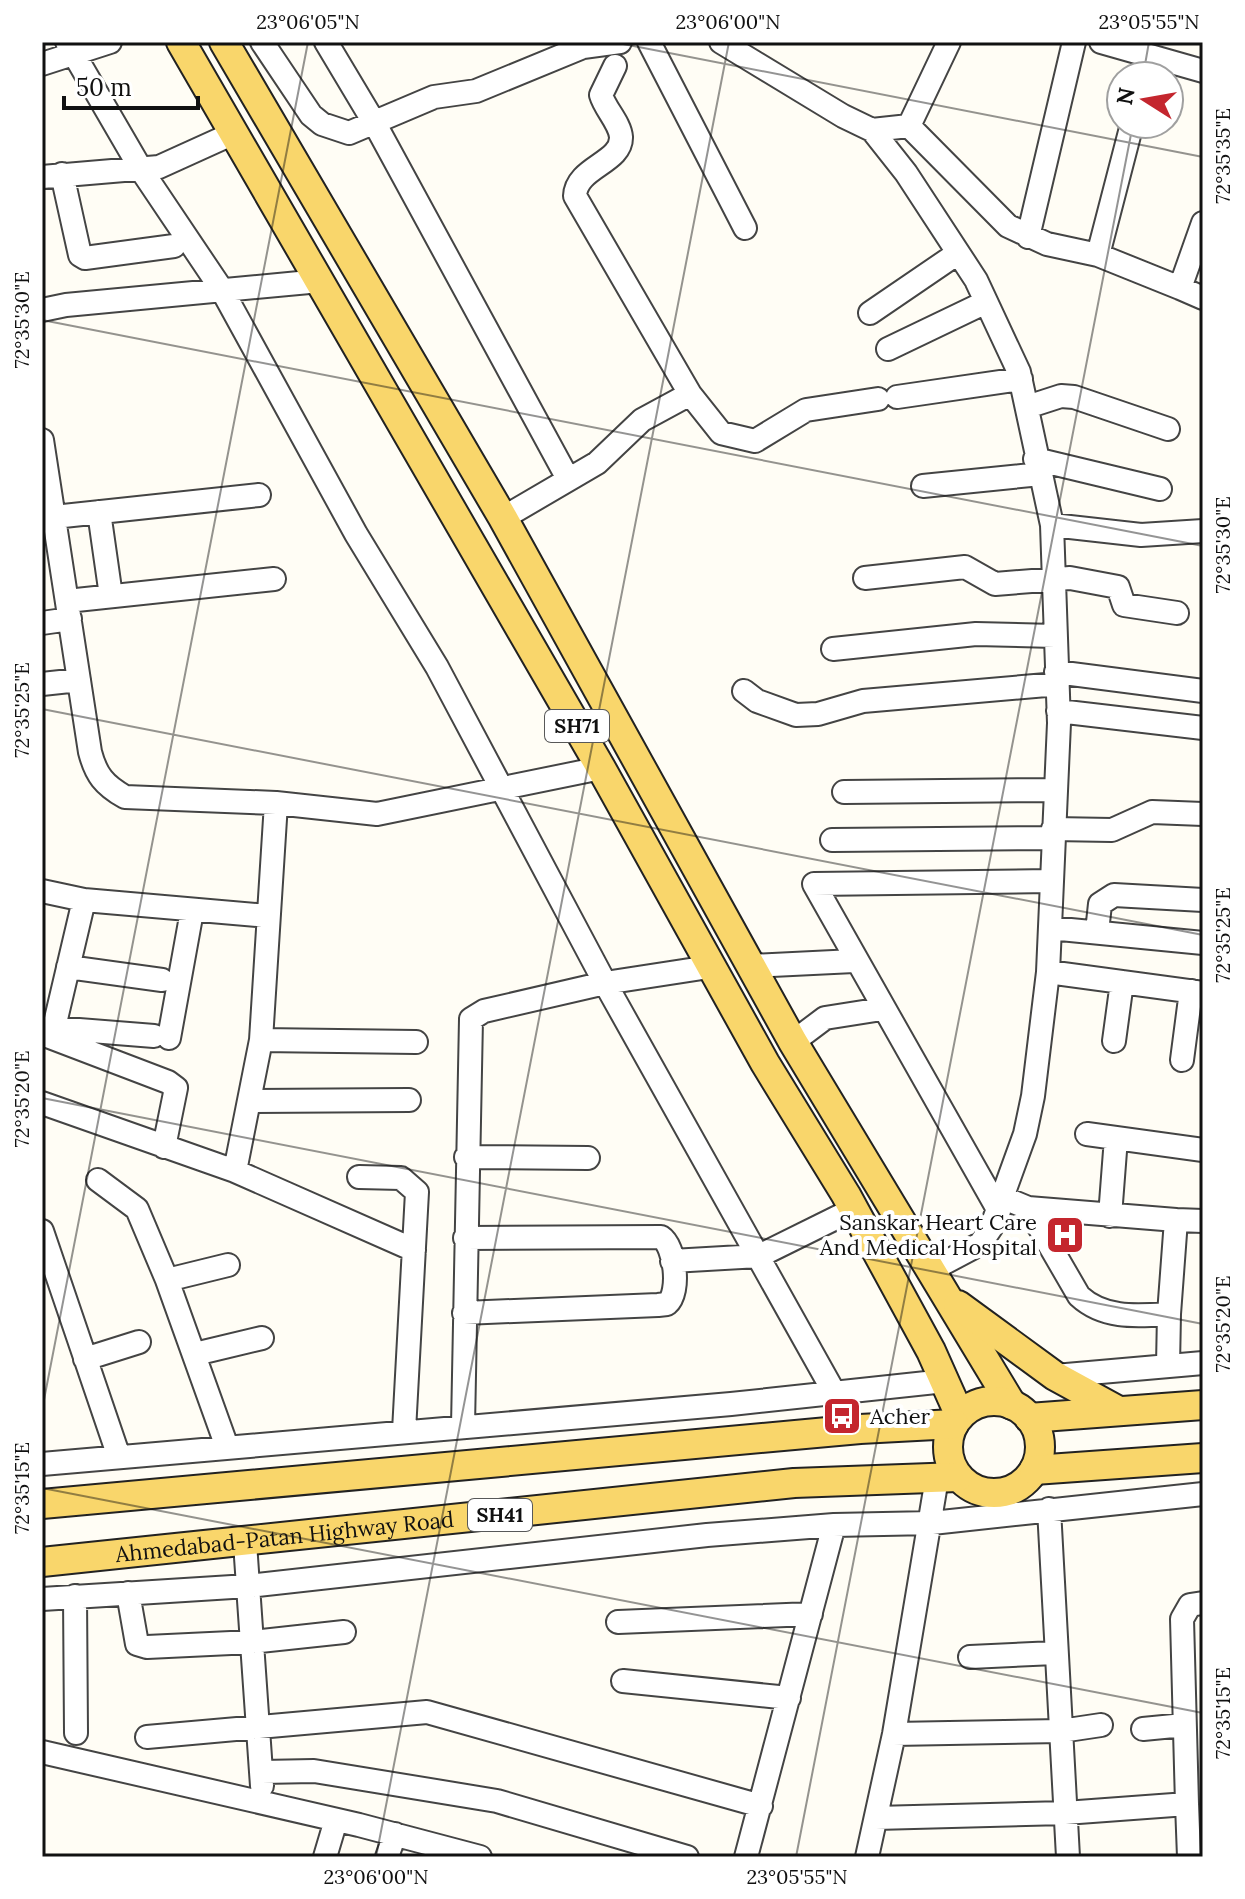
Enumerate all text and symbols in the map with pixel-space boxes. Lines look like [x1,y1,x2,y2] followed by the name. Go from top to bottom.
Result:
[256,9,360,34] text: 23°06'05"N
[676,9,780,34] text: 23°06'00"N
[1098,9,1200,34] text: 23°05'55"N
[64,60,198,110] scale bar
[1105,60,1185,140] north arrow
[76,72,132,103] text: 50 m
[1110,85,1141,107] text: N
[1210,108,1235,204] text: 72°35'35"E
[9,271,34,369] text: 72°35'30"E
[1210,496,1235,594] text: 72°35'30"E
[9,662,34,758] text: 72°35'25"E
[545,710,609,742] road number: SH71
[1210,887,1235,983] text: 72°35'25"E
[9,1051,34,1147] text: 72°35'20"E
[819,1208,1037,1261] place label: Sanskar Heart Care And Medical Hospital
[1044,1214,1086,1256] hospital icon: Sanskar Heart Care And Medical Hospital
[1210,1276,1235,1372] text: 72°35'20"E
[821,1395,863,1437] bus stop icon: Acher
[869,1402,931,1430] place label: Acher
[9,1442,34,1534] text: 72°35'15"E
[468,1499,532,1531] road number: SH41
[113,1505,455,1568] street label: Ahmedabad-Patan Highway Road
[1210,1667,1235,1759] text: 72°35'15"E
[324,1864,428,1889] text: 23°06'00"N
[746,1864,848,1889] text: 23°05'55"N

